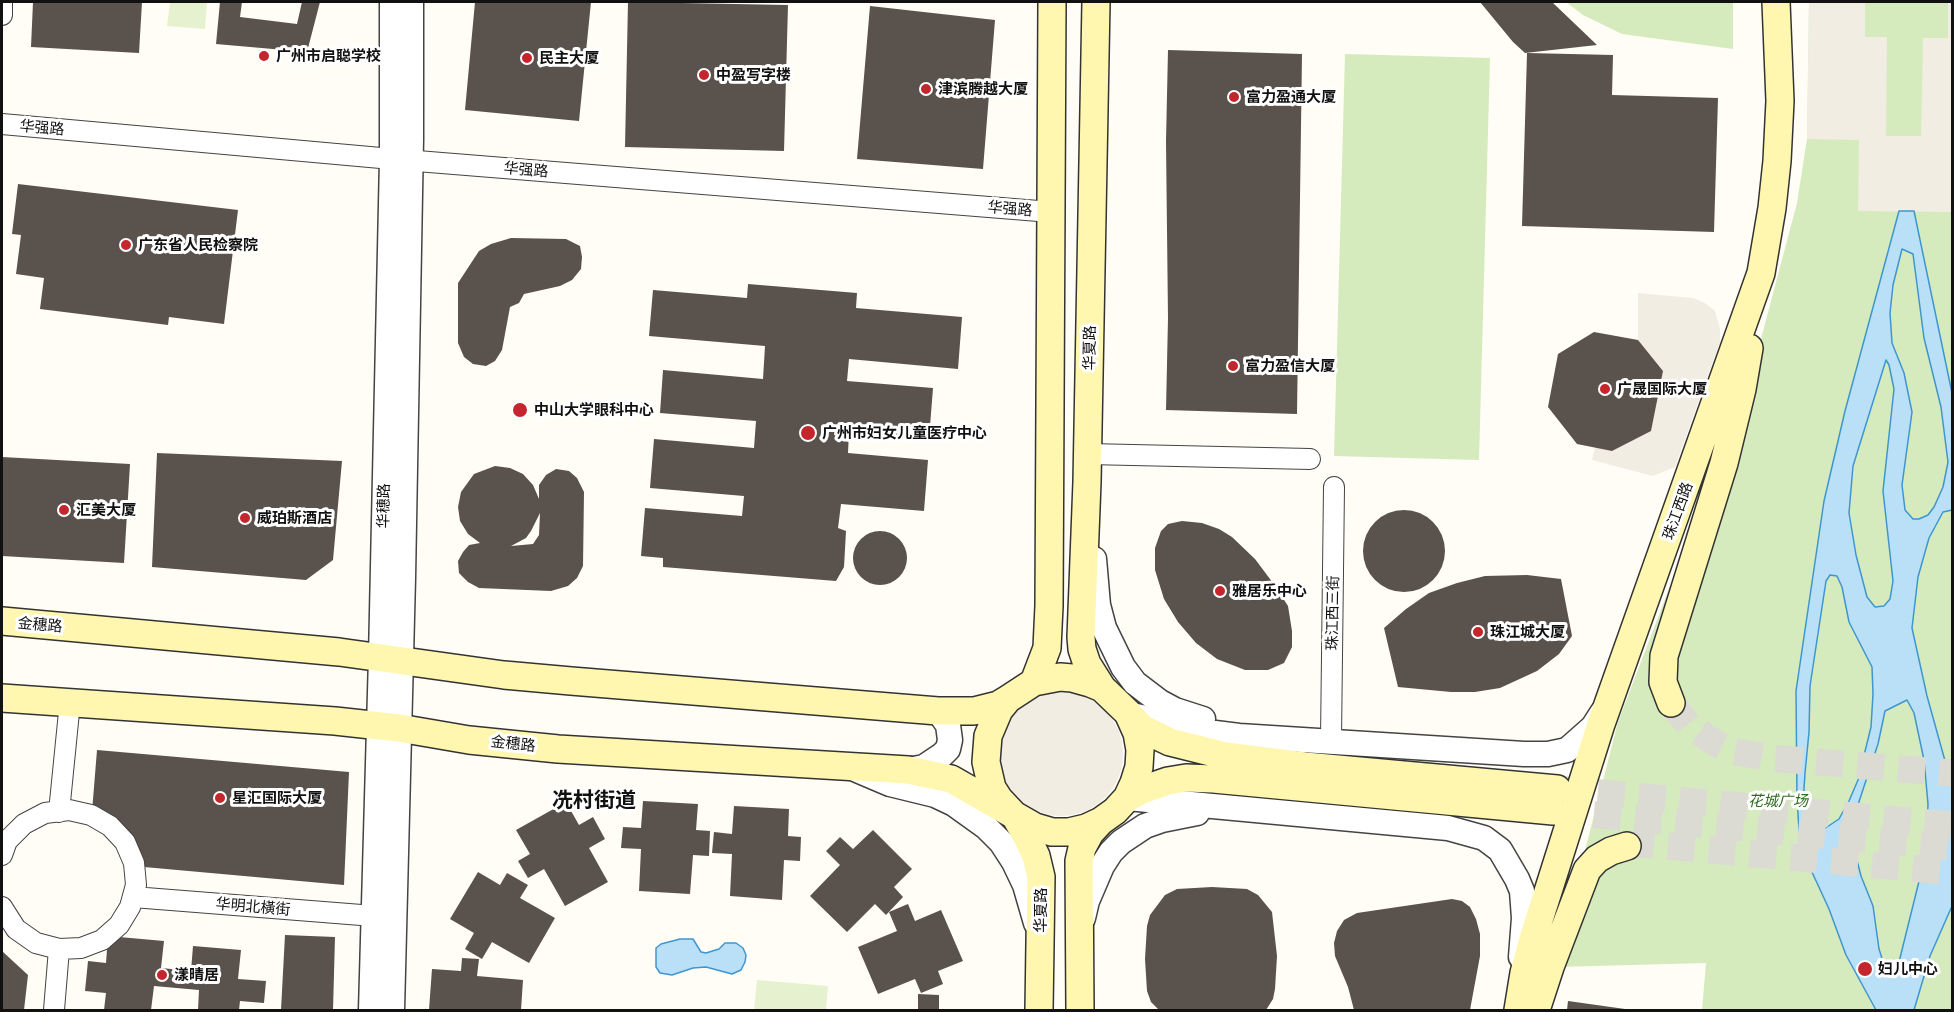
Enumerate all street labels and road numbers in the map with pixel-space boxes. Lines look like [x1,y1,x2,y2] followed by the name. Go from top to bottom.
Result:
[19,117,65,139] street label: 华强路
[503,159,549,181] street label: 华强路
[987,198,1033,220] street label: 华强路
[1081,325,1099,371] street label: 华夏路
[1659,480,1697,542] street label: 珠江西路
[375,483,393,529] street label: 华穗路
[1323,575,1343,651] street label: 珠江西三街
[17,614,63,636] street label: 金穗路
[490,733,536,755] street label: 金穗路
[1032,888,1050,932] street label: 华夏路
[215,895,291,919] street label: 华明北橫街

